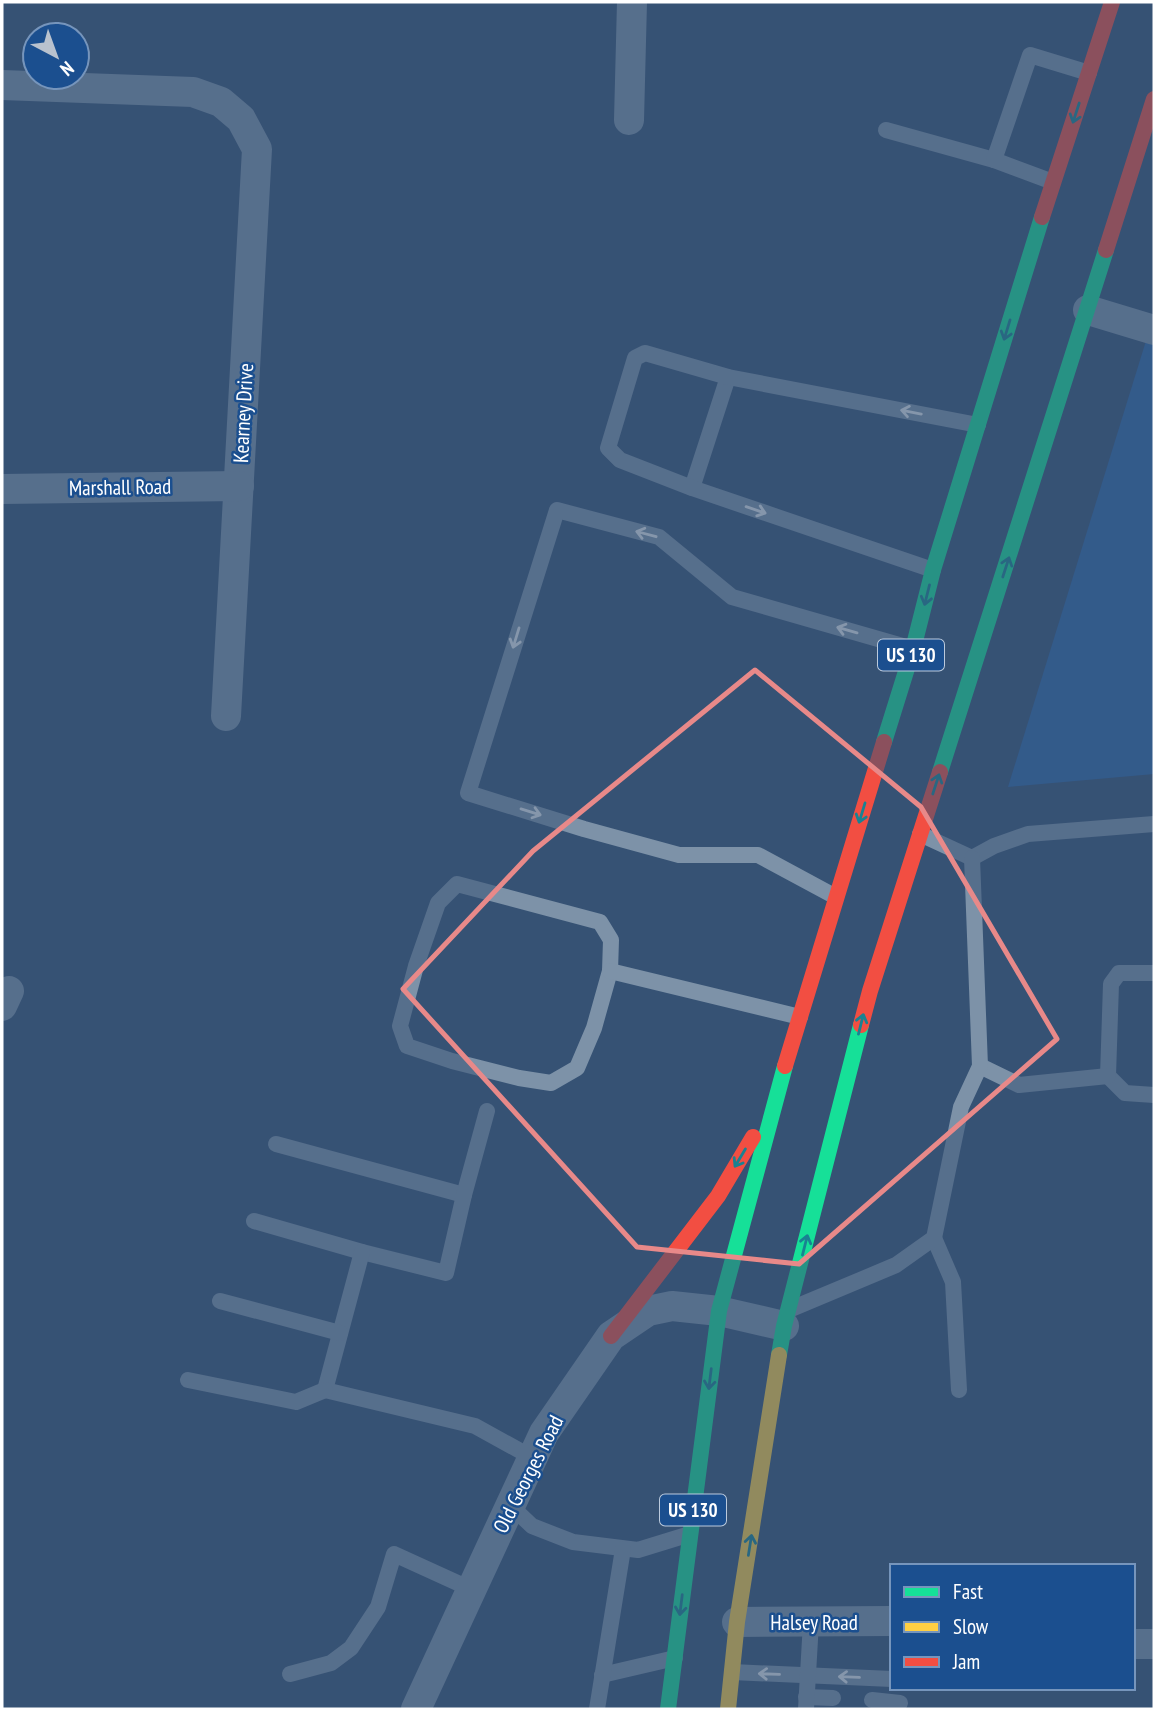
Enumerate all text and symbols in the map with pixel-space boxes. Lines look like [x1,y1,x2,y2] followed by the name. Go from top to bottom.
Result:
[21,21,91,91] north arrow
[55,56,79,81] text: N
[1069,102,1081,124] one-way arrow
[1000,319,1012,341] one-way arrow
[227,362,259,464] street label: Kearney Drive
[900,405,923,418] one-way arrow
[69,473,171,501] street label: Marshall Road
[745,505,767,517] one-way arrow
[635,527,658,540] one-way arrow
[1000,557,1013,579] one-way arrow
[919,584,932,606] one-way arrow
[836,623,858,636] one-way arrow
[509,627,522,649] one-way arrow
[878,640,944,670] road number: US 130
[931,773,944,795] one-way arrow
[854,801,867,823] one-way arrow
[520,807,542,820] one-way arrow
[855,1013,868,1036] one-way arrow
[733,1147,747,1167] one-way arrow
[799,1234,812,1257] one-way arrow
[703,1367,716,1390] one-way arrow
[487,1411,569,1537] street label: Old Georges Road
[660,1494,726,1526] road number: US 130
[744,1534,757,1556] one-way arrow
[890,1564,1135,1690] legend
[953,1578,983,1605] text: Fast
[675,1593,688,1615] one-way arrow
[770,1609,858,1636] street label: Halsey Road
[953,1613,989,1640] text: Slow
[952,1648,980,1675] text: Jam
[758,1667,781,1680] one-way arrow
[838,1671,861,1684] one-way arrow

